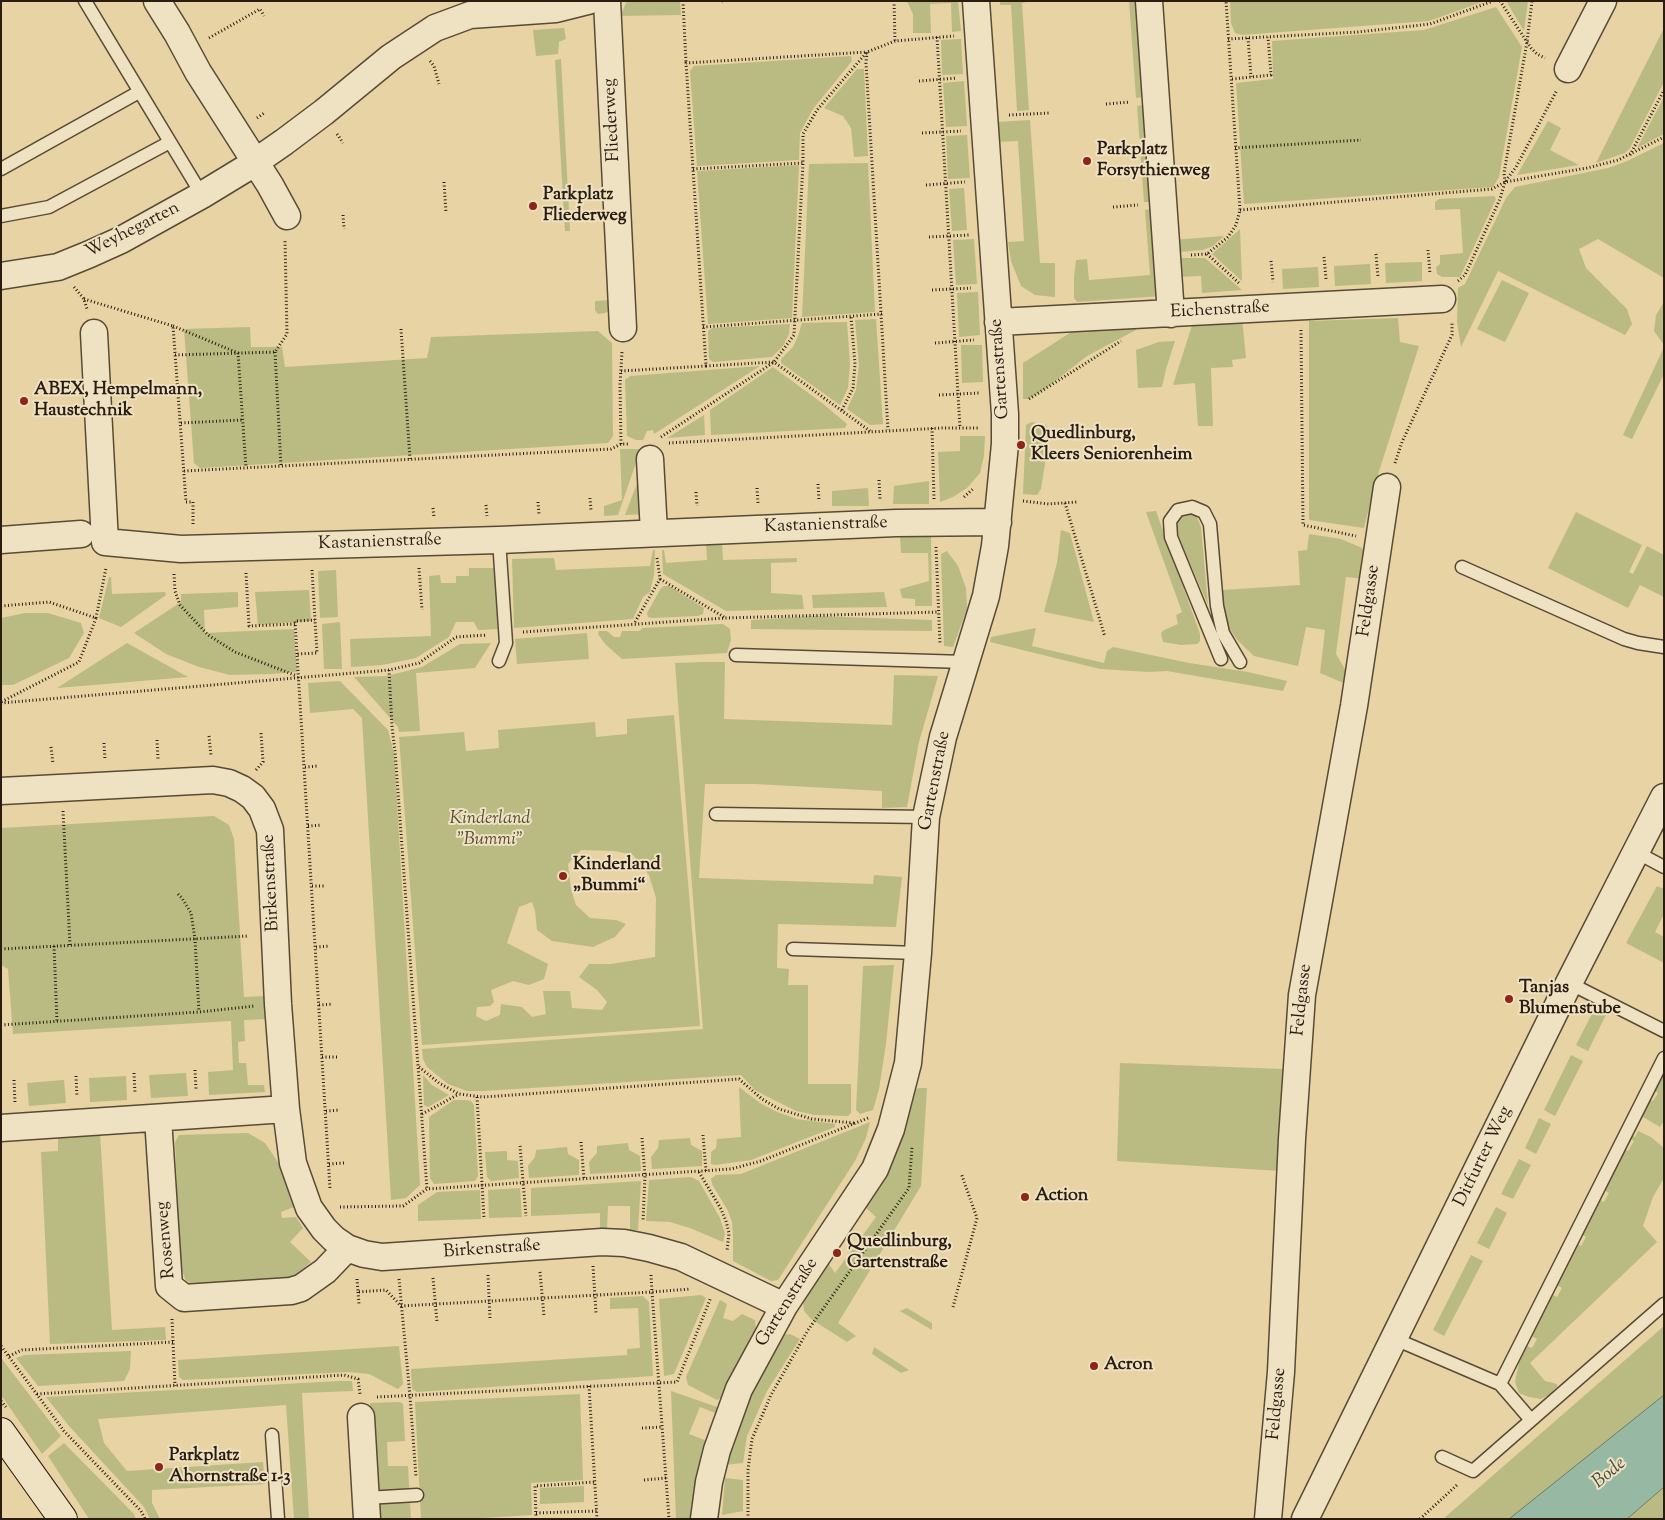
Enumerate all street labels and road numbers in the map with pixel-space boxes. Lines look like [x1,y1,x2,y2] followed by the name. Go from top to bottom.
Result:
[600,78,626,162] street label: Fliederweg
[82,198,184,264] street label: Weyhegarten
[1170,298,1270,324] street label: Eichenstraße
[987,318,1015,420] street label: Gartenstraße
[764,513,888,539] street label: Kastanienstraße
[318,530,442,556] street label: Kastanienstraße
[1354,564,1386,638] street label: Feldgasse
[916,729,956,833] street label: Gartenstraße
[259,834,285,932] street label: Birkenstraße
[1288,963,1318,1037] street label: Feldgasse
[1450,1103,1518,1211] street label: Ditfurter Weg
[153,1200,181,1280] street label: Rosenweg
[443,1236,541,1264] street label: Birkenstraße
[752,1255,824,1351] street label: Gartenstraße
[1264,1367,1292,1441] street label: Feldgasse

